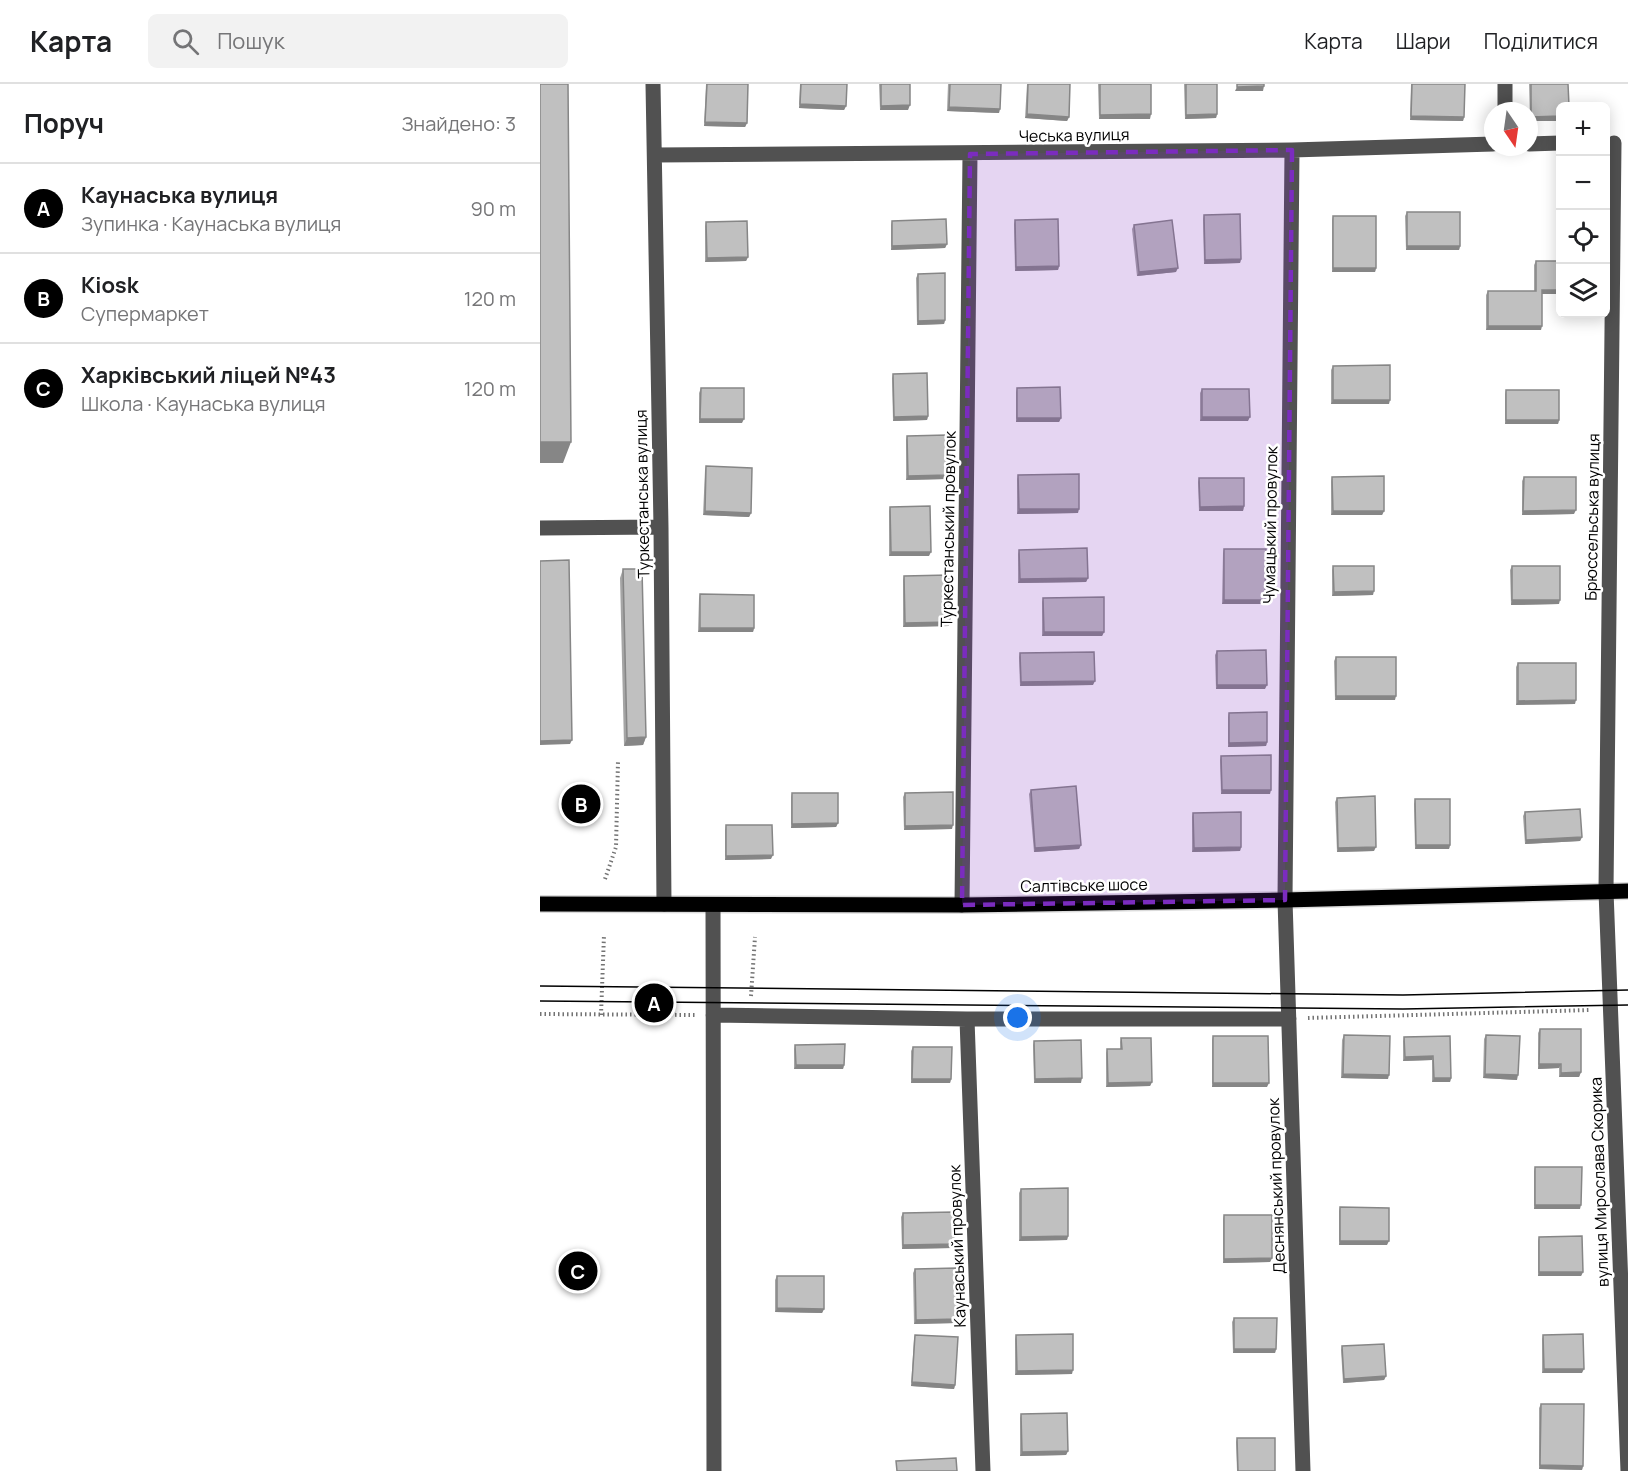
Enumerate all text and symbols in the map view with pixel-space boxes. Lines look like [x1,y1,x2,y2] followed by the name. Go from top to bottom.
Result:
[148,14,568,68] search box
[30,22,112,60] text: Карта
[169,25,202,58] icon: search
[217,26,285,56] text: Пошук
[1304,27,1363,55] text: Карта
[1396,27,1451,55] text: Шари
[1484,27,1598,55] text: Поділитися
[1484,102,1538,156] north arrow
[1556,102,1610,318] map controls
[1556,102,1610,156] button: +
[24,105,104,141] text: Поруч
[401,110,516,137] text: Знайдено: 3
[1018,123,1130,147] street label: Чеська вулиця
[1556,156,1610,210] button: −
[81,180,278,210] text: Каунаська вулиця
[37,195,50,222] text: A
[470,195,516,222] text: 90 m
[81,210,341,237] text: Зупинка · Каунаська вулиця
[1556,210,1610,264] button: locate
[1556,264,1610,318] button: layers
[81,270,138,300] text: Kiosk
[37,285,50,312] text: B
[464,285,516,312] text: 120 m
[81,300,209,327] text: Супермаркет
[81,360,336,390] text: Харківський ліцей №43
[36,375,51,402] text: C
[464,375,516,402] text: 120 m
[81,390,326,417] text: Школа · Каунаська вулиця
[630,409,654,579] street label: Туркестанська вулиця
[935,430,961,627] street label: Туркестанський провулок
[1580,433,1604,601] street label: Брюссельська вулиця
[1258,445,1282,604] street label: Чумацький провулок
[562,782,600,826] pin: B
[1020,873,1148,897] street label: Салтівське шосе
[634,980,674,1026] pin: A
[1003,1003,1032,1032] your location
[1584,1077,1614,1287] street label: вулиця Мирослава Скорика
[1262,1097,1290,1274] street label: Деснянський провулок
[943,1163,971,1328] street label: Каунаський провулок
[558,1248,597,1294] pin: C

